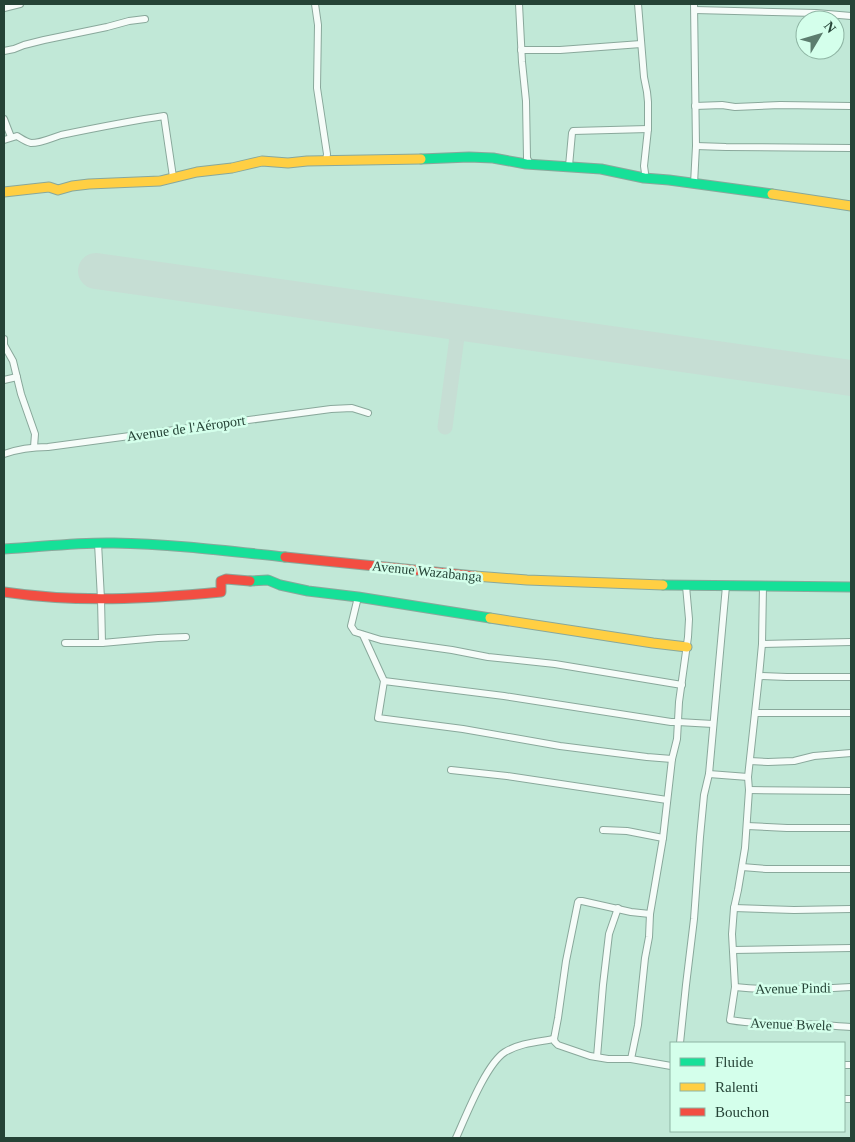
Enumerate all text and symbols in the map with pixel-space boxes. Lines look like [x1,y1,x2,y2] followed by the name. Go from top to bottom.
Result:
[795,10,845,60] north arrow
[821,19,839,36] text: N
[126,413,246,444] street label: Avenue de l'Aéroport
[372,558,483,585] street label: Avenue Wazabanga
[755,980,831,997] street label: Avenue Pindi
[750,1016,832,1033] street label: Avenue Bwele
[670,1042,845,1132] legend
[715,1054,754,1070] text: Fluide
[715,1079,758,1095] text: Ralenti
[715,1104,770,1120] text: Bouchon

